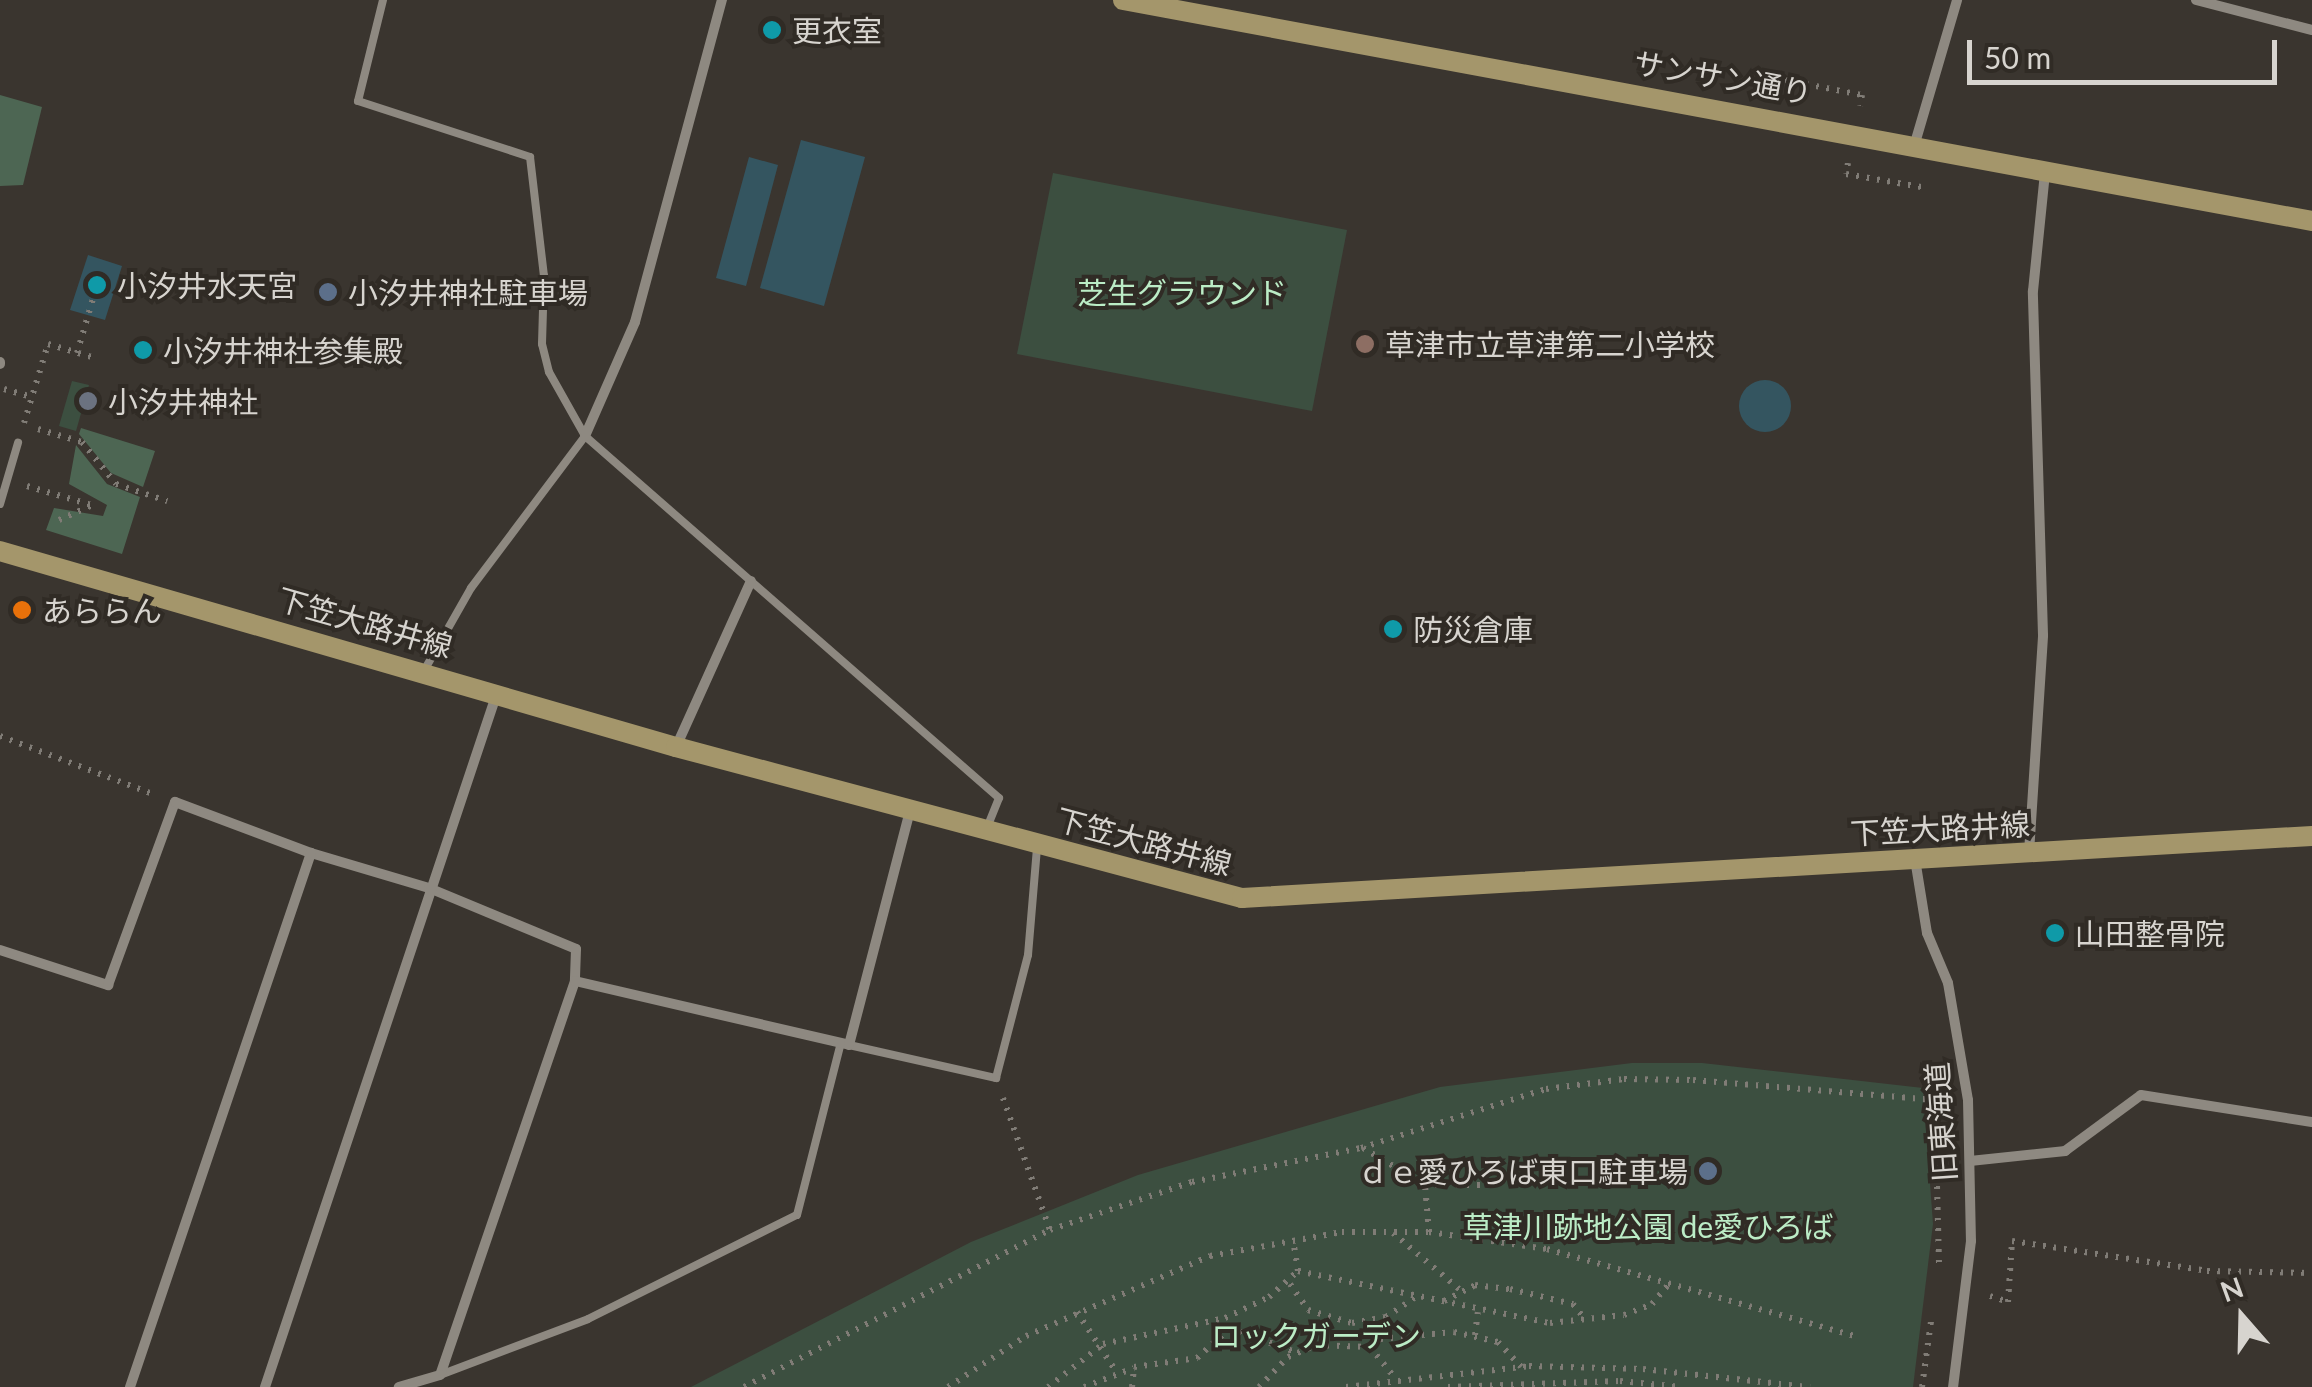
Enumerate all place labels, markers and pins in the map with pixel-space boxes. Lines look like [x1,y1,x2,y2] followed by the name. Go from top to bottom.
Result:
[792,12,882,48] place label: 更衣室
[761,19,783,41] marker: 更衣室
[117,267,297,303] place label: 小汐井水天宮
[86,274,108,296] marker: 小汐井水天宮
[348,274,588,310] place label: 小汐井神社駐車場
[317,281,339,303] marker: 小汐井神社駐車場
[1385,326,1715,362] place label: 草津市立草津第二小学校
[163,332,403,368] place label: 小汐井神社参集殿
[1354,333,1376,355] marker: 草津市立草津第二小学校
[132,339,154,361] marker: 小汐井神社参集殿
[108,383,258,419] place label: 小汐井神社
[77,390,99,412] marker: 小汐井神社
[42,592,162,628] place label: あららん
[11,599,33,621] marker: あららん
[1413,611,1533,647] place label: 防災倉庫
[1382,618,1404,640] marker: 防災倉庫
[2075,915,2225,951] place label: 山田整骨院
[2044,922,2066,944] marker: 山田整骨院
[1358,1153,1688,1189] place label: ｄｅ愛ひろば東口駐車場
[1697,1160,1719,1182] marker: ｄｅ愛ひろば東口駐車場

